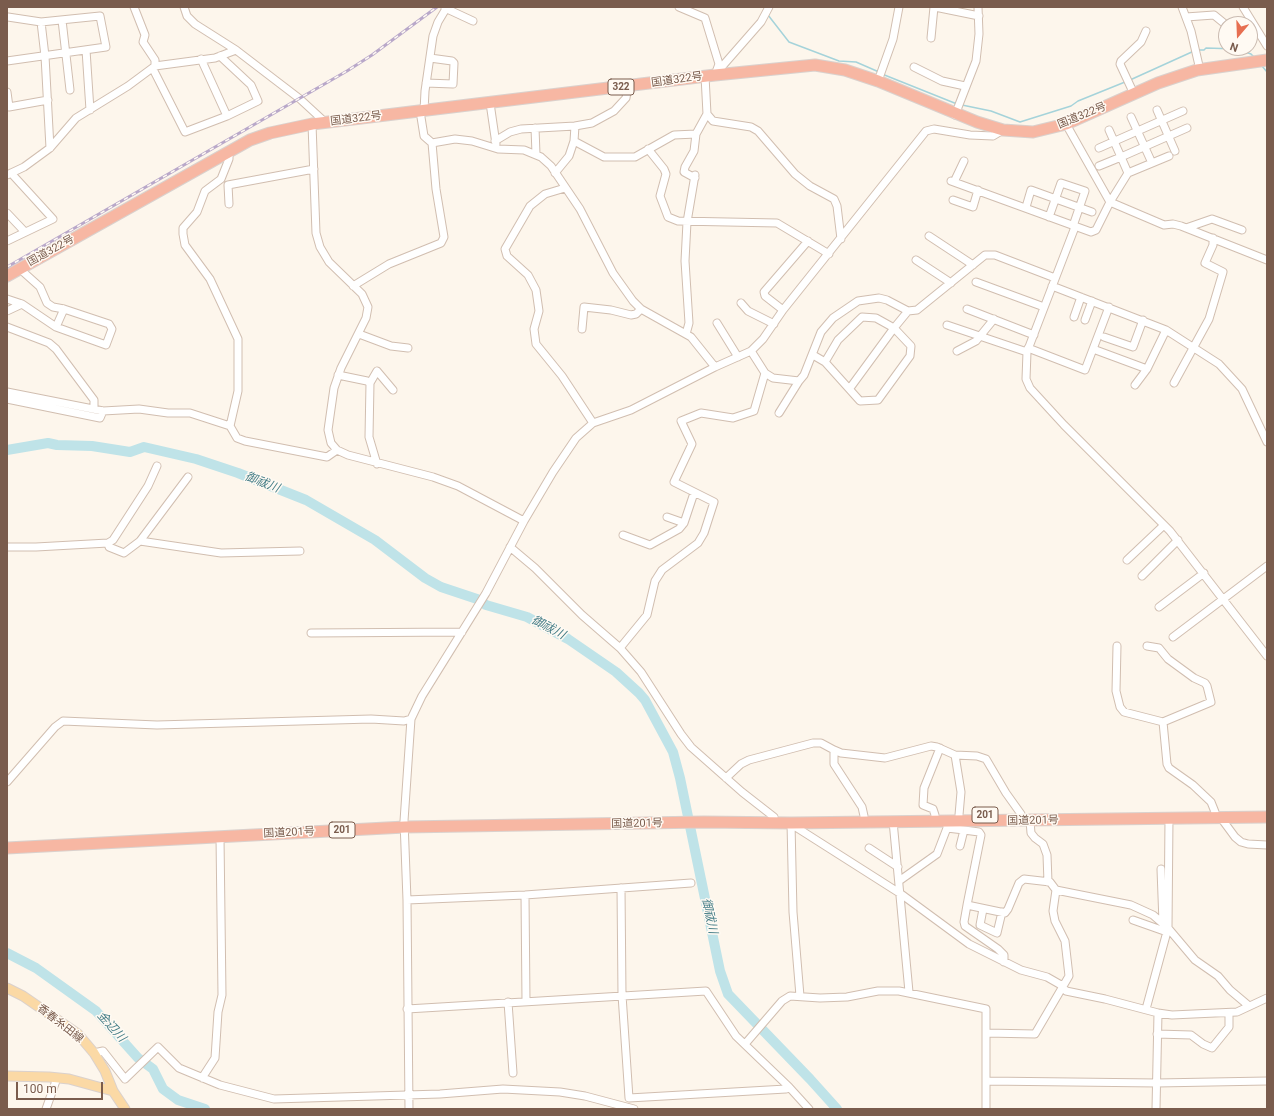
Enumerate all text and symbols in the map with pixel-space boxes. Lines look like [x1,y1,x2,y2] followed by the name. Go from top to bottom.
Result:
[1218,16,1258,56] north arrow
[1228,39,1240,54] text: N
[651,70,703,90] street label: 国道322号
[608,79,634,95] road number: 322
[1056,100,1108,132] street label: 国道322号
[330,109,382,129] street label: 国道322号
[25,233,77,269] street label: 国道322号
[243,470,281,496] water label: 御祓川
[529,613,567,643] water label: 御祓川
[972,807,998,823] road number: 201
[1007,814,1059,828] street label: 国道201号
[611,817,663,831] street label: 国道201号
[329,822,355,838] road number: 201
[263,825,315,841] street label: 国道201号
[698,897,720,935] water label: 御祓川
[34,1002,86,1046] street label: 香春糸田線
[94,1009,128,1045] water label: 金辺川
[18,1074,105,1100] scale bar
[23,1082,57,1096] text: 100 m

